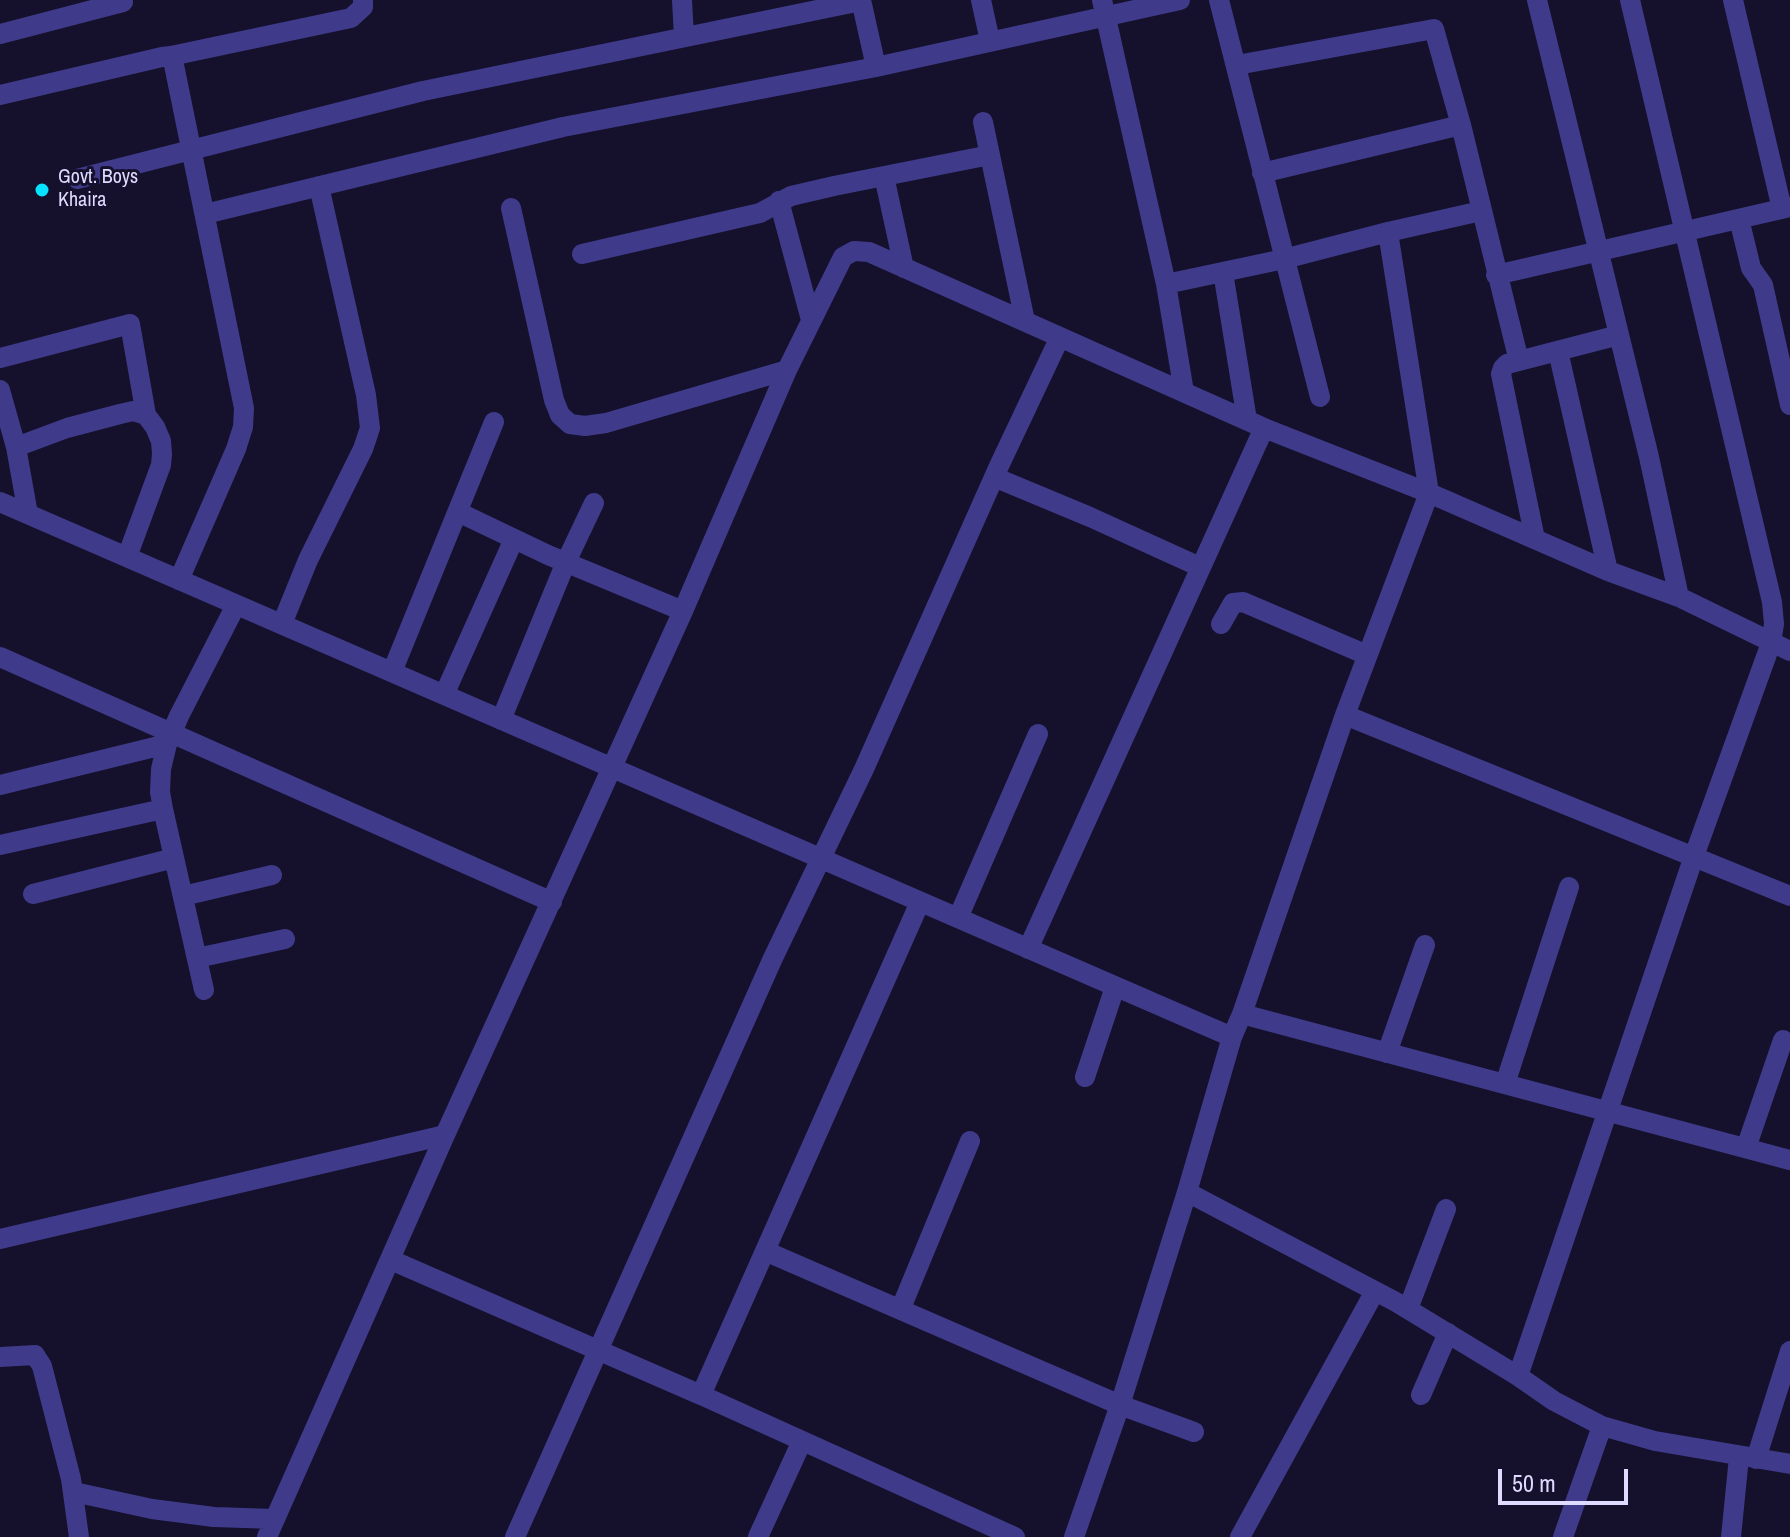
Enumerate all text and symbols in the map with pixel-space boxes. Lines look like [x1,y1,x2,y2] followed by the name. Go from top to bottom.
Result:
[58,166,138,213] place label: Govt. Boys Khaira
[33,181,51,199] marker: Govt. Boys Khaira
[1502,1453,1632,1503] scale bar
[1512,1467,1556,1499] text: 50 m

